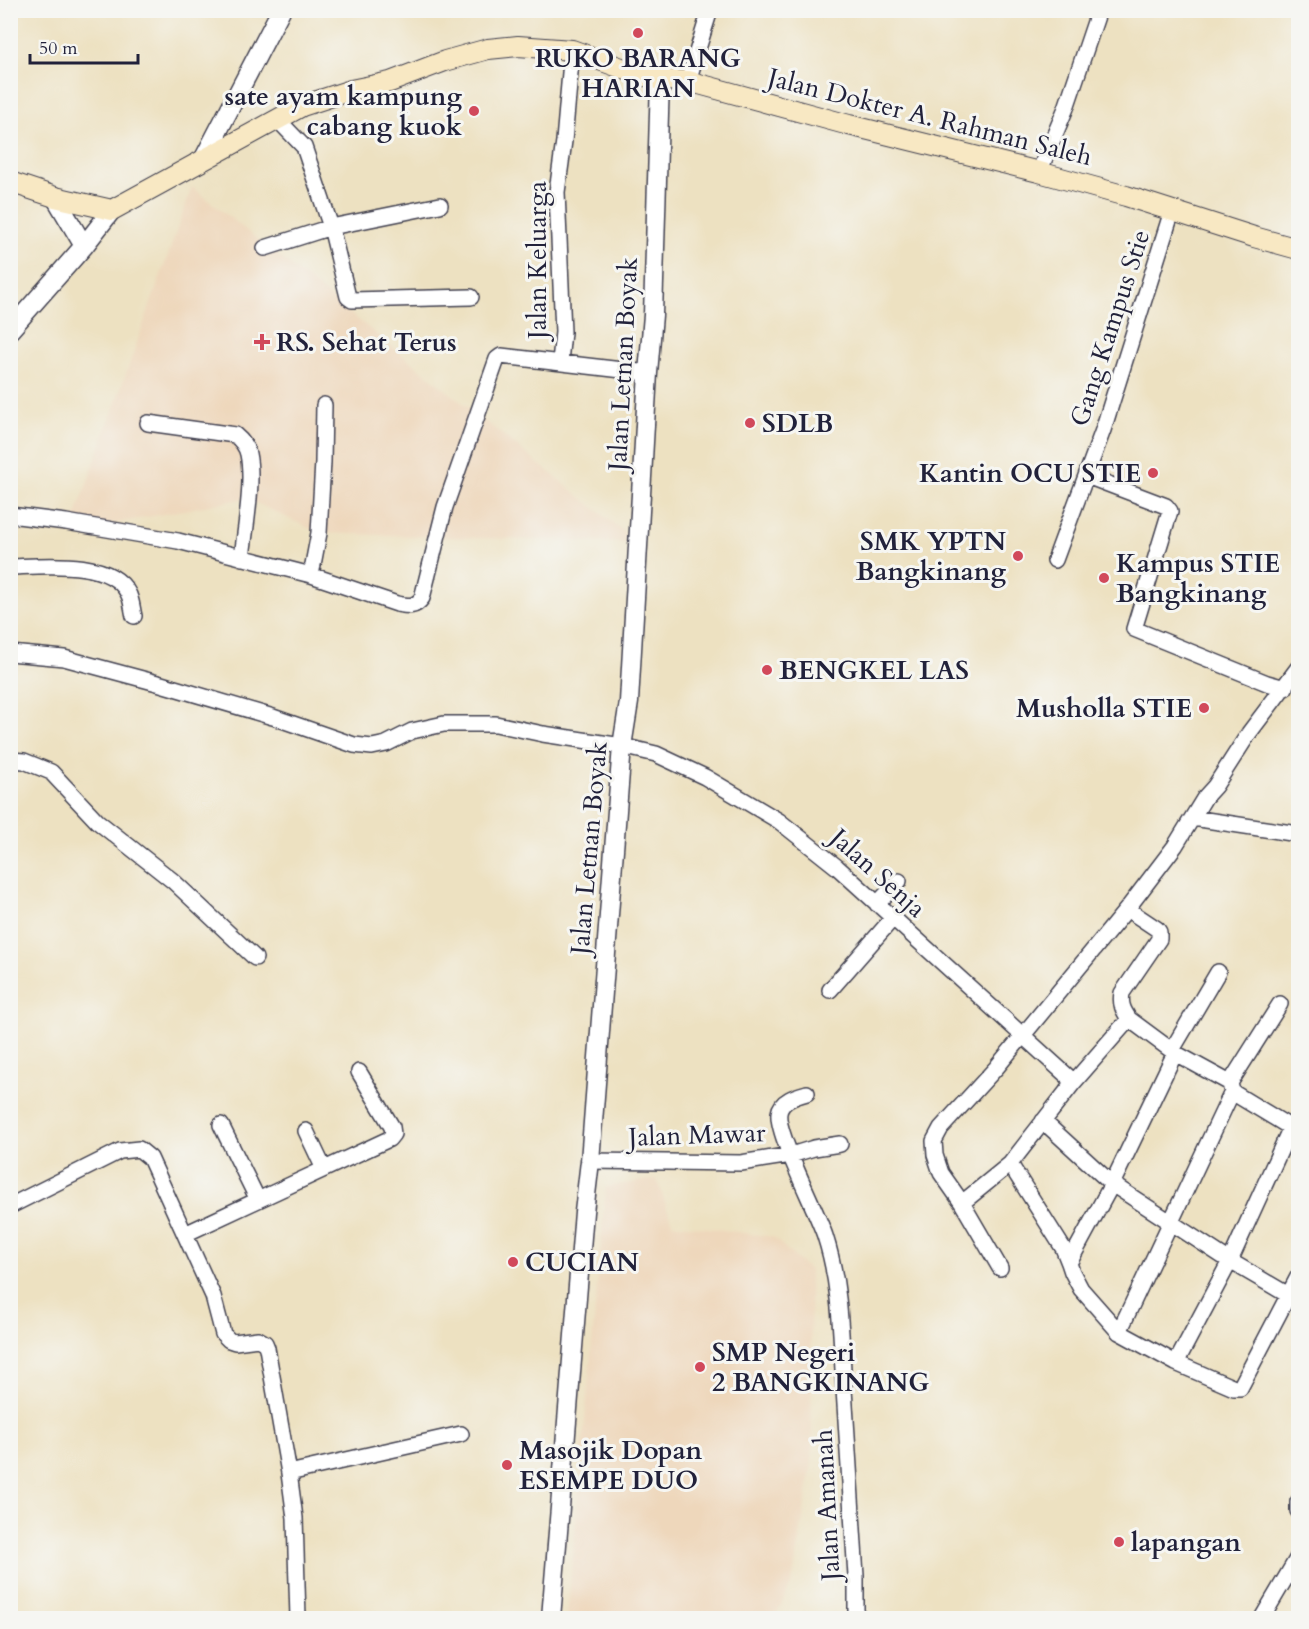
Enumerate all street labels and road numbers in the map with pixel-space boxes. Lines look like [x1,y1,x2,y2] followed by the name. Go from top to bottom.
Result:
[760,59,1096,174] street label: Jalan Dokter A. Rahman Saleh
[520,181,555,343] street label: Jalan Keluarga
[1062,225,1158,431] street label: Gang Kampus Stie
[600,256,646,476] street label: Jalan Letnan Boyak
[562,740,616,960] street label: Jalan Letnan Boyak
[820,818,933,925] street label: Jalan Senja
[624,1115,767,1155] street label: Jalan Mawar
[806,1428,849,1586] street label: Jalan Amanah

